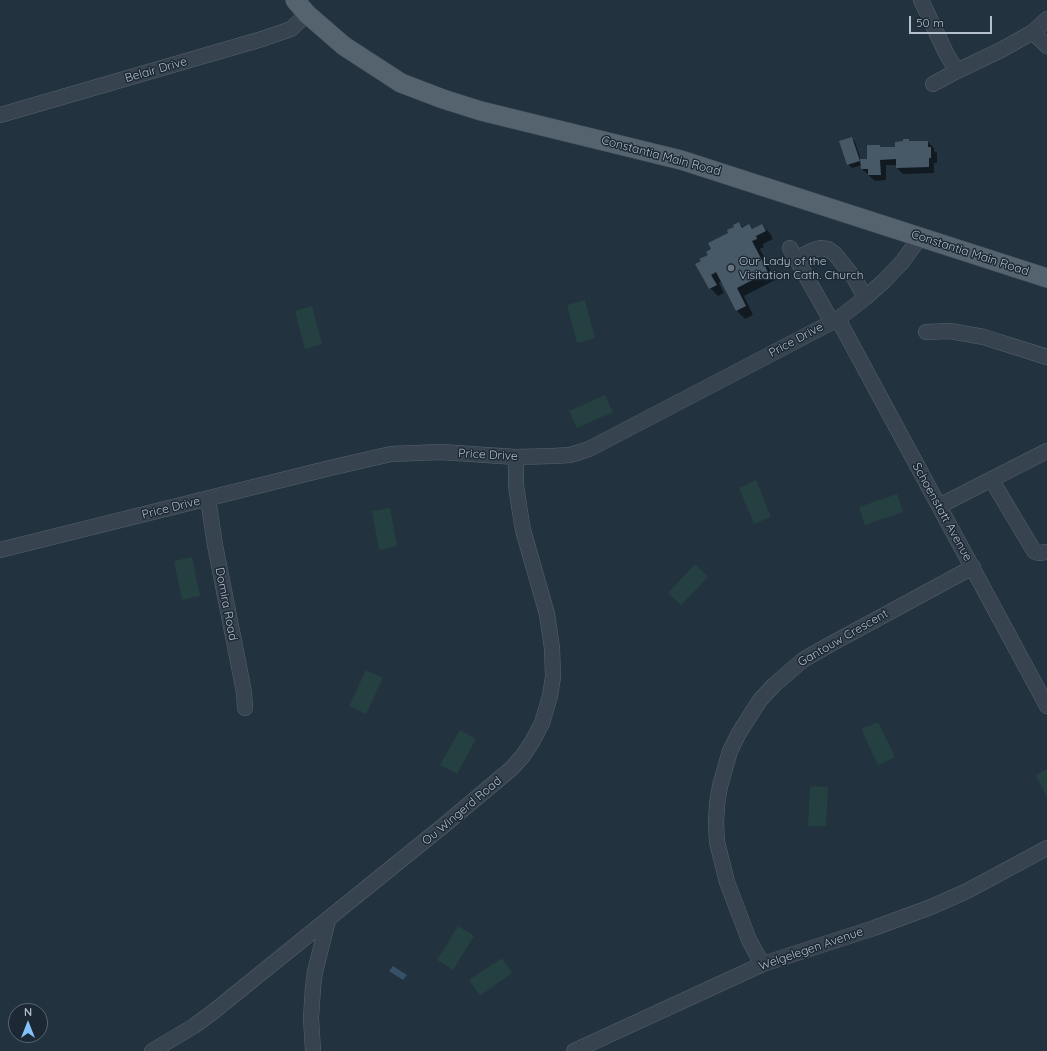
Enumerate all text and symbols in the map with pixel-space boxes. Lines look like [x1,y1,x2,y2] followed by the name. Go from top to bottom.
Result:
[911,8,994,34] scale bar
[916,15,944,30] text: 50 m
[123,54,189,86] street label: Belair Drive
[600,133,722,179] street label: Constantia Main Road
[909,227,1031,279] street label: Constantia Main Road
[739,254,863,282] place label: Our Lady of the Visitation Cath. Church
[726,263,736,273] marker: Our Lady of the Visitation Cath. Church
[766,320,826,360] street label: Price Drive
[458,446,518,464] street label: Price Drive
[909,460,975,564] street label: Schoenstatt Avenue
[140,494,202,522] street label: Price Drive
[212,566,240,642] street label: Domira Road
[795,606,891,670] street label: Gantouw Crescent
[419,774,505,848] street label: Ou Wingerd Road
[757,924,865,974] street label: Welgelegen Avenue
[8,1003,48,1043] north arrow
[24,1005,32,1019] text: N

